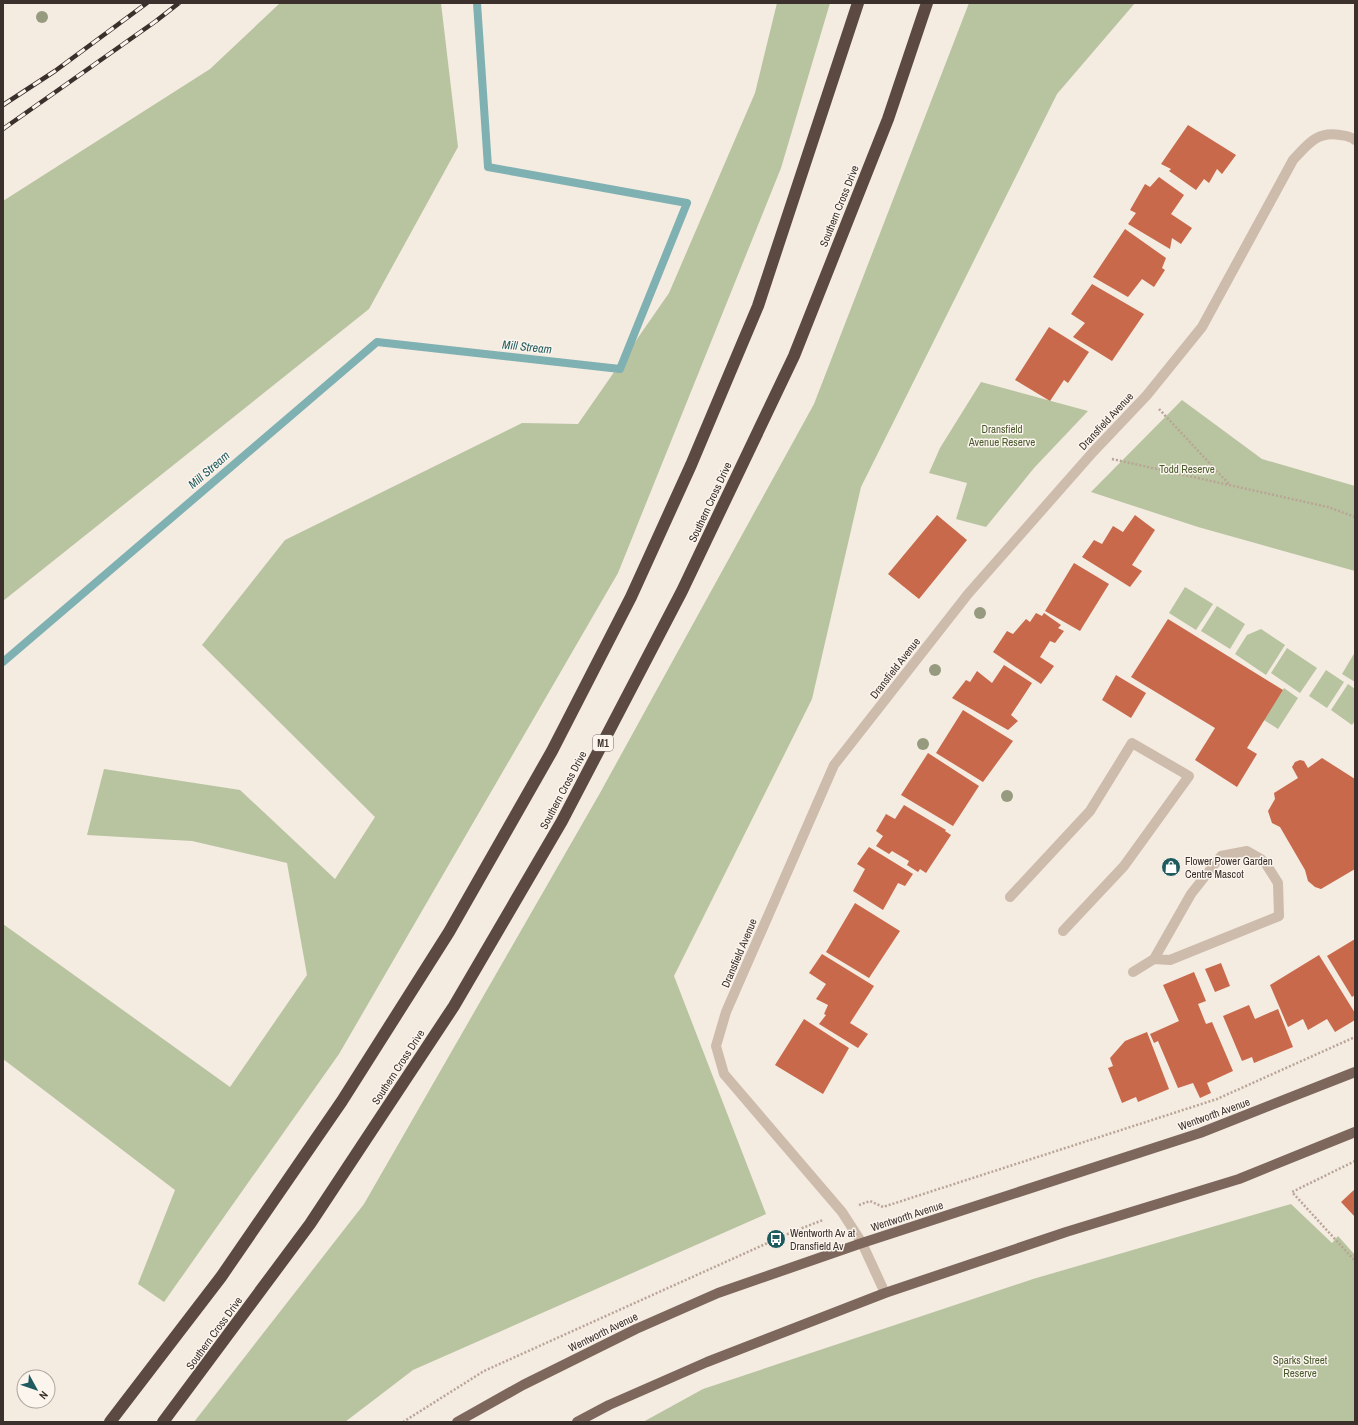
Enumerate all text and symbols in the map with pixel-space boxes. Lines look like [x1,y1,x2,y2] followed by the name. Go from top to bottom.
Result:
[816,163,862,249] street label: Southern Cross Drive
[501,336,553,358] water label: Mill Stream
[1076,389,1136,453] street label: Dransfield Avenue
[968,422,1035,449] park label: Dransfield Avenue Reserve
[185,448,233,492] water label: Mill Stream
[685,460,735,544] street label: Southern Cross Drive
[1159,462,1215,476] park label: Todd Reserve
[867,635,923,701] street label: Dransfield Avenue
[593,735,613,751] road number: M1
[536,748,590,832] street label: Southern Cross Drive
[1185,854,1273,881] place label: Flower Power Garden Centre Mascot
[1160,856,1182,878] shop icon: Flower Power Garden Centre Mascot
[718,916,760,990] street label: Dransfield Avenue
[369,1027,427,1107] street label: Southern Cross Drive
[1176,1095,1252,1133] street label: Wentworth Avenue
[869,1198,945,1234] street label: Wentworth Avenue
[790,1226,856,1253] place label: Wentworth Av at Dransfield Av
[765,1228,787,1250] bus stop icon: Wentworth Av at Dransfield Av
[183,1294,245,1372] street label: Southern Cross Drive
[566,1309,640,1355] street label: Wentworth Avenue
[1273,1353,1328,1380] park label: Sparks Street Reserve
[16,1369,56,1409] north arrow
[36,1388,51,1402] text: N

